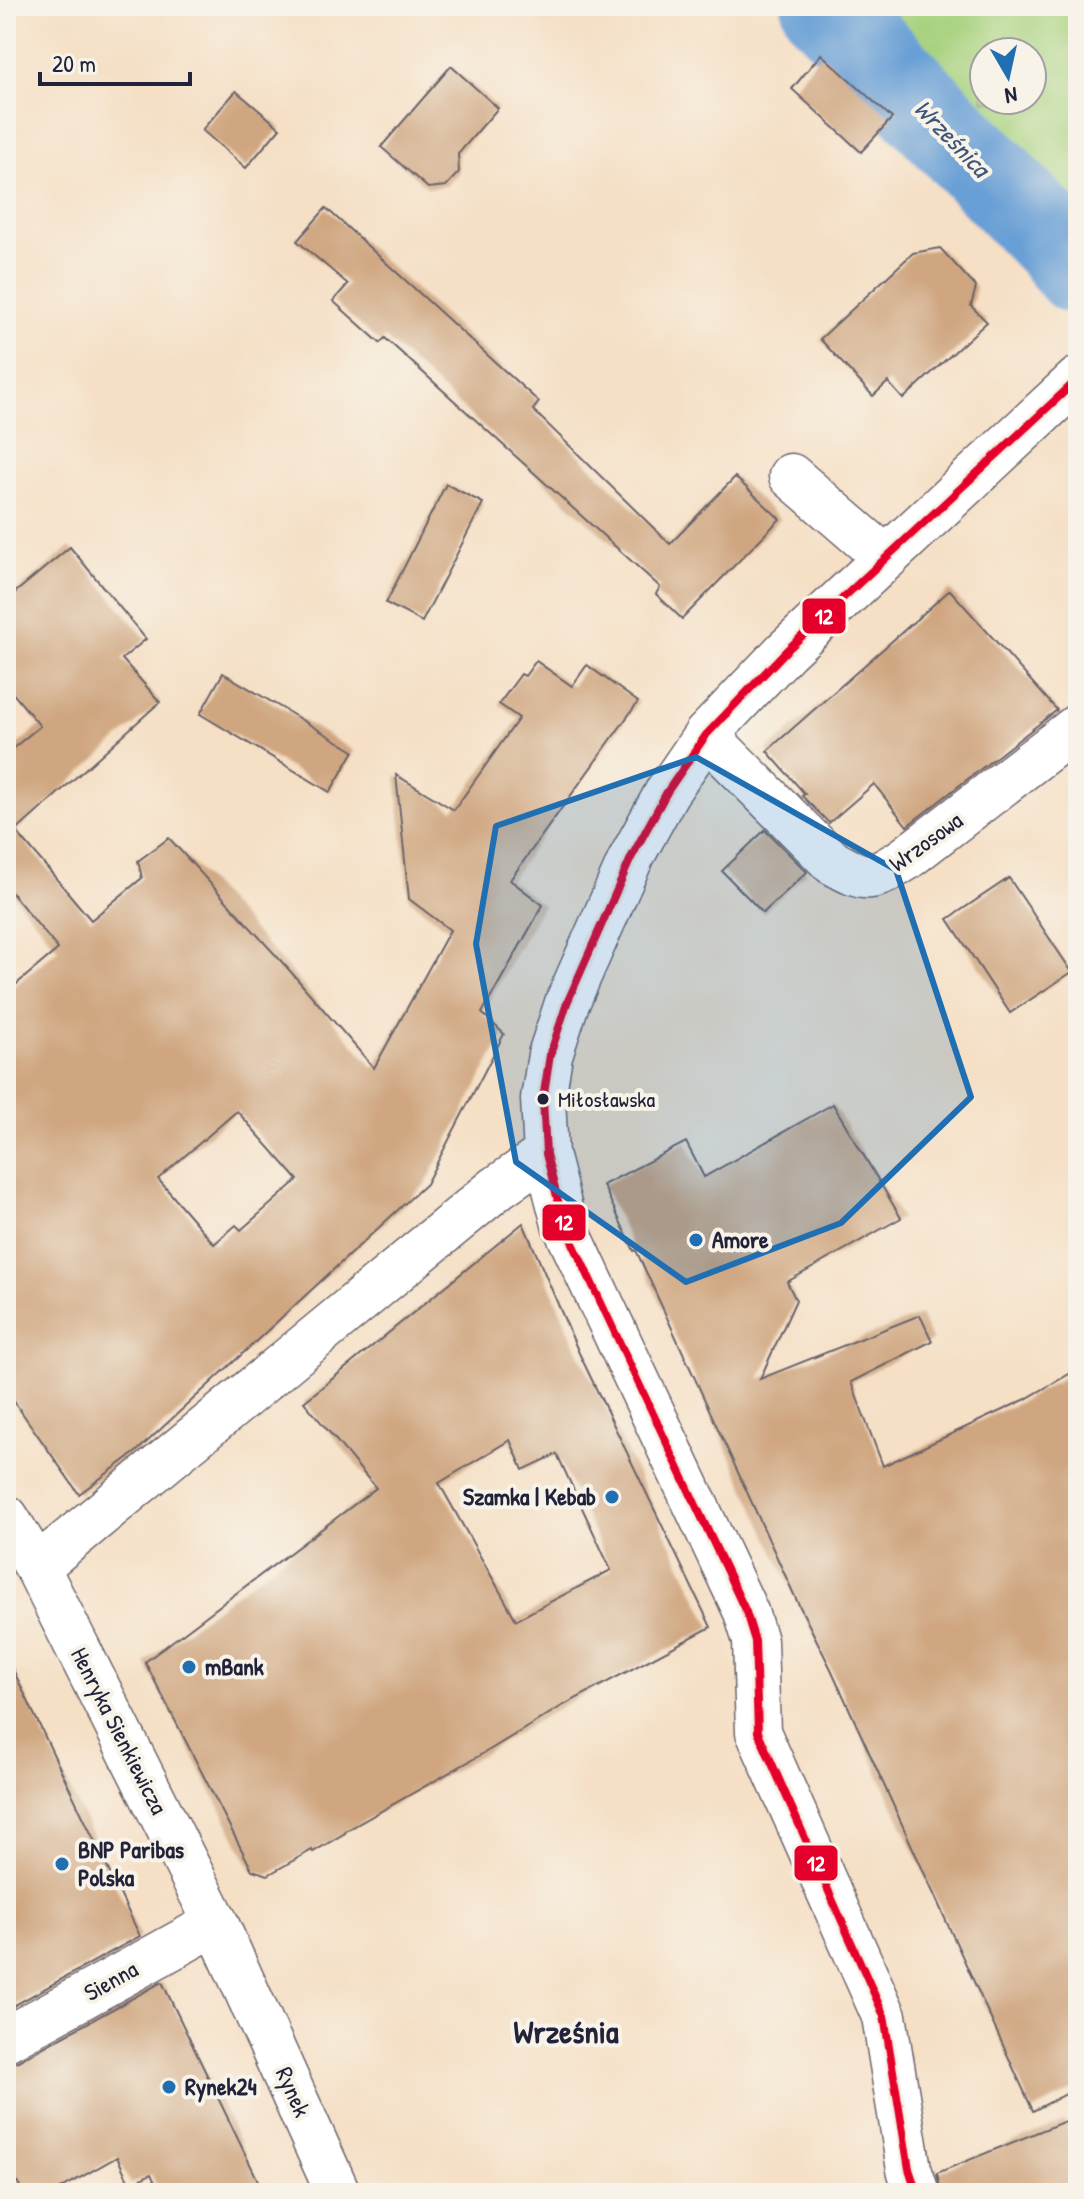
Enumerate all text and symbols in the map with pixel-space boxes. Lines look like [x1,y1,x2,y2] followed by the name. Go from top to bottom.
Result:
[40,36,190,86] scale bar
[968,36,1048,116] north arrow
[52,47,96,79] text: 20 m
[1003,80,1019,112] text: N
[907,91,1000,186] water label: Wrześnica
[801,597,847,635] line badge: 12
[815,601,834,631] text: 12
[882,804,969,879] street label: Wrzosowa
[558,1084,655,1114] place label: Miłosławska
[535,1091,551,1107] marker: Miłosławska
[541,1203,587,1242] line badge: 12
[555,1207,574,1237] text: 12
[712,1223,769,1255] place label: Amore
[687,1231,705,1249] marker: Amore
[463,1480,596,1512] place label: Szamka | Kebab
[603,1488,621,1506] marker: Szamka | Kebab
[64,1642,176,1819] street label: Henryka Sienkiewicza
[205,1650,264,1682] place label: mBank
[180,1658,198,1676] marker: mBank
[78,1833,184,1893] place label: BNP Paribas Polska
[793,1844,839,1882] line badge: 12
[807,1848,826,1878] text: 12
[53,1855,71,1873] marker: BNP Paribas Polska
[78,1952,143,2008] street label: Sienna
[514,2010,619,2053] district label: Września
[269,2062,319,2122] street label: Rynek
[185,2070,257,2103] place label: Rynek24
[160,2078,178,2096] marker: Rynek24

